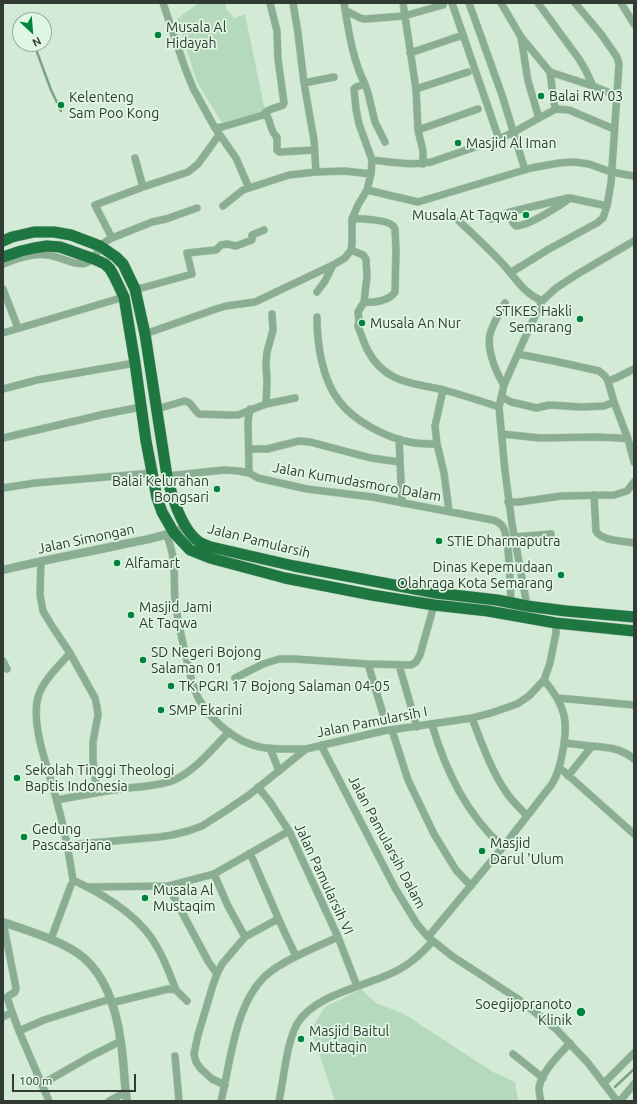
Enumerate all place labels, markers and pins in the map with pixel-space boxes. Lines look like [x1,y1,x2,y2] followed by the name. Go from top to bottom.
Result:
[166,19,226,52] place label: Musala Al Hidayah
[153,30,163,40] marker: Musala Al Hidayah
[549,88,623,104] place label: Balai RW 03
[69,89,159,122] place label: Kelenteng Sam Poo Kong
[536,91,546,101] marker: Balai RW 03
[56,100,66,110] marker: Kelenteng Sam Poo Kong
[466,135,556,151] place label: Masjid Al Iman
[453,138,463,148] marker: Masjid Al Iman
[412,207,518,223] place label: Musala At Taqwa
[521,210,531,220] marker: Musala At Taqwa
[495,303,572,336] place label: STIKES Hakli Semarang
[575,314,585,324] marker: STIKES Hakli Semarang
[370,315,461,331] place label: Musala An Nur
[357,318,367,328] marker: Musala An Nur
[112,473,209,506] place label: Balai Kelurahan Bongsari
[212,484,222,494] marker: Balai Kelurahan Bongsari
[447,533,561,549] place label: STIE Dharmaputra
[434,536,444,546] marker: STIE Dharmaputra
[125,555,180,571] place label: Alfamart
[112,558,122,568] marker: Alfamart
[397,559,553,592] place label: Dinas Kepemudaan Olahraga Kota Semarang
[556,570,566,580] marker: Dinas Kepemudaan Olahraga Kota Semarang
[139,599,212,632] place label: Masjid Jami At Taqwa
[126,610,136,620] marker: Masjid Jami At Taqwa
[151,644,262,676] place label: SD Negeri Bojong Salaman 01
[138,655,148,665] marker: SD Negeri Bojong Salaman 01
[179,678,390,694] place label: TK PGRI 17 Bojong Salaman 04-05
[166,681,176,691] marker: TK PGRI 17 Bojong Salaman 04-05
[169,702,242,718] place label: SMP Ekarini
[156,705,166,715] marker: SMP Ekarini
[25,762,174,794] place label: Sekolah Tinggi Theologi Baptis Indonesia
[12,773,22,783] marker: Sekolah Tinggi Theologi Baptis Indonesia
[32,821,112,854] place label: Gedung Pascasarjana
[19,832,29,842] marker: Gedung Pascasarjana
[490,835,564,868] place label: Masjid Darul 'Ulum
[477,846,487,856] marker: Masjid Darul 'Ulum
[153,882,216,914] place label: Musala Al Mustaqim
[140,893,150,903] marker: Musala Al Mustaqim
[475,996,572,1028] place label: Soegijopranoto Klinik
[575,1006,587,1018] marker: Soegijopranoto Klinik
[309,1023,389,1056] place label: Masjid Baitul Muttaqin
[296,1034,306,1044] marker: Masjid Baitul Muttaqin

